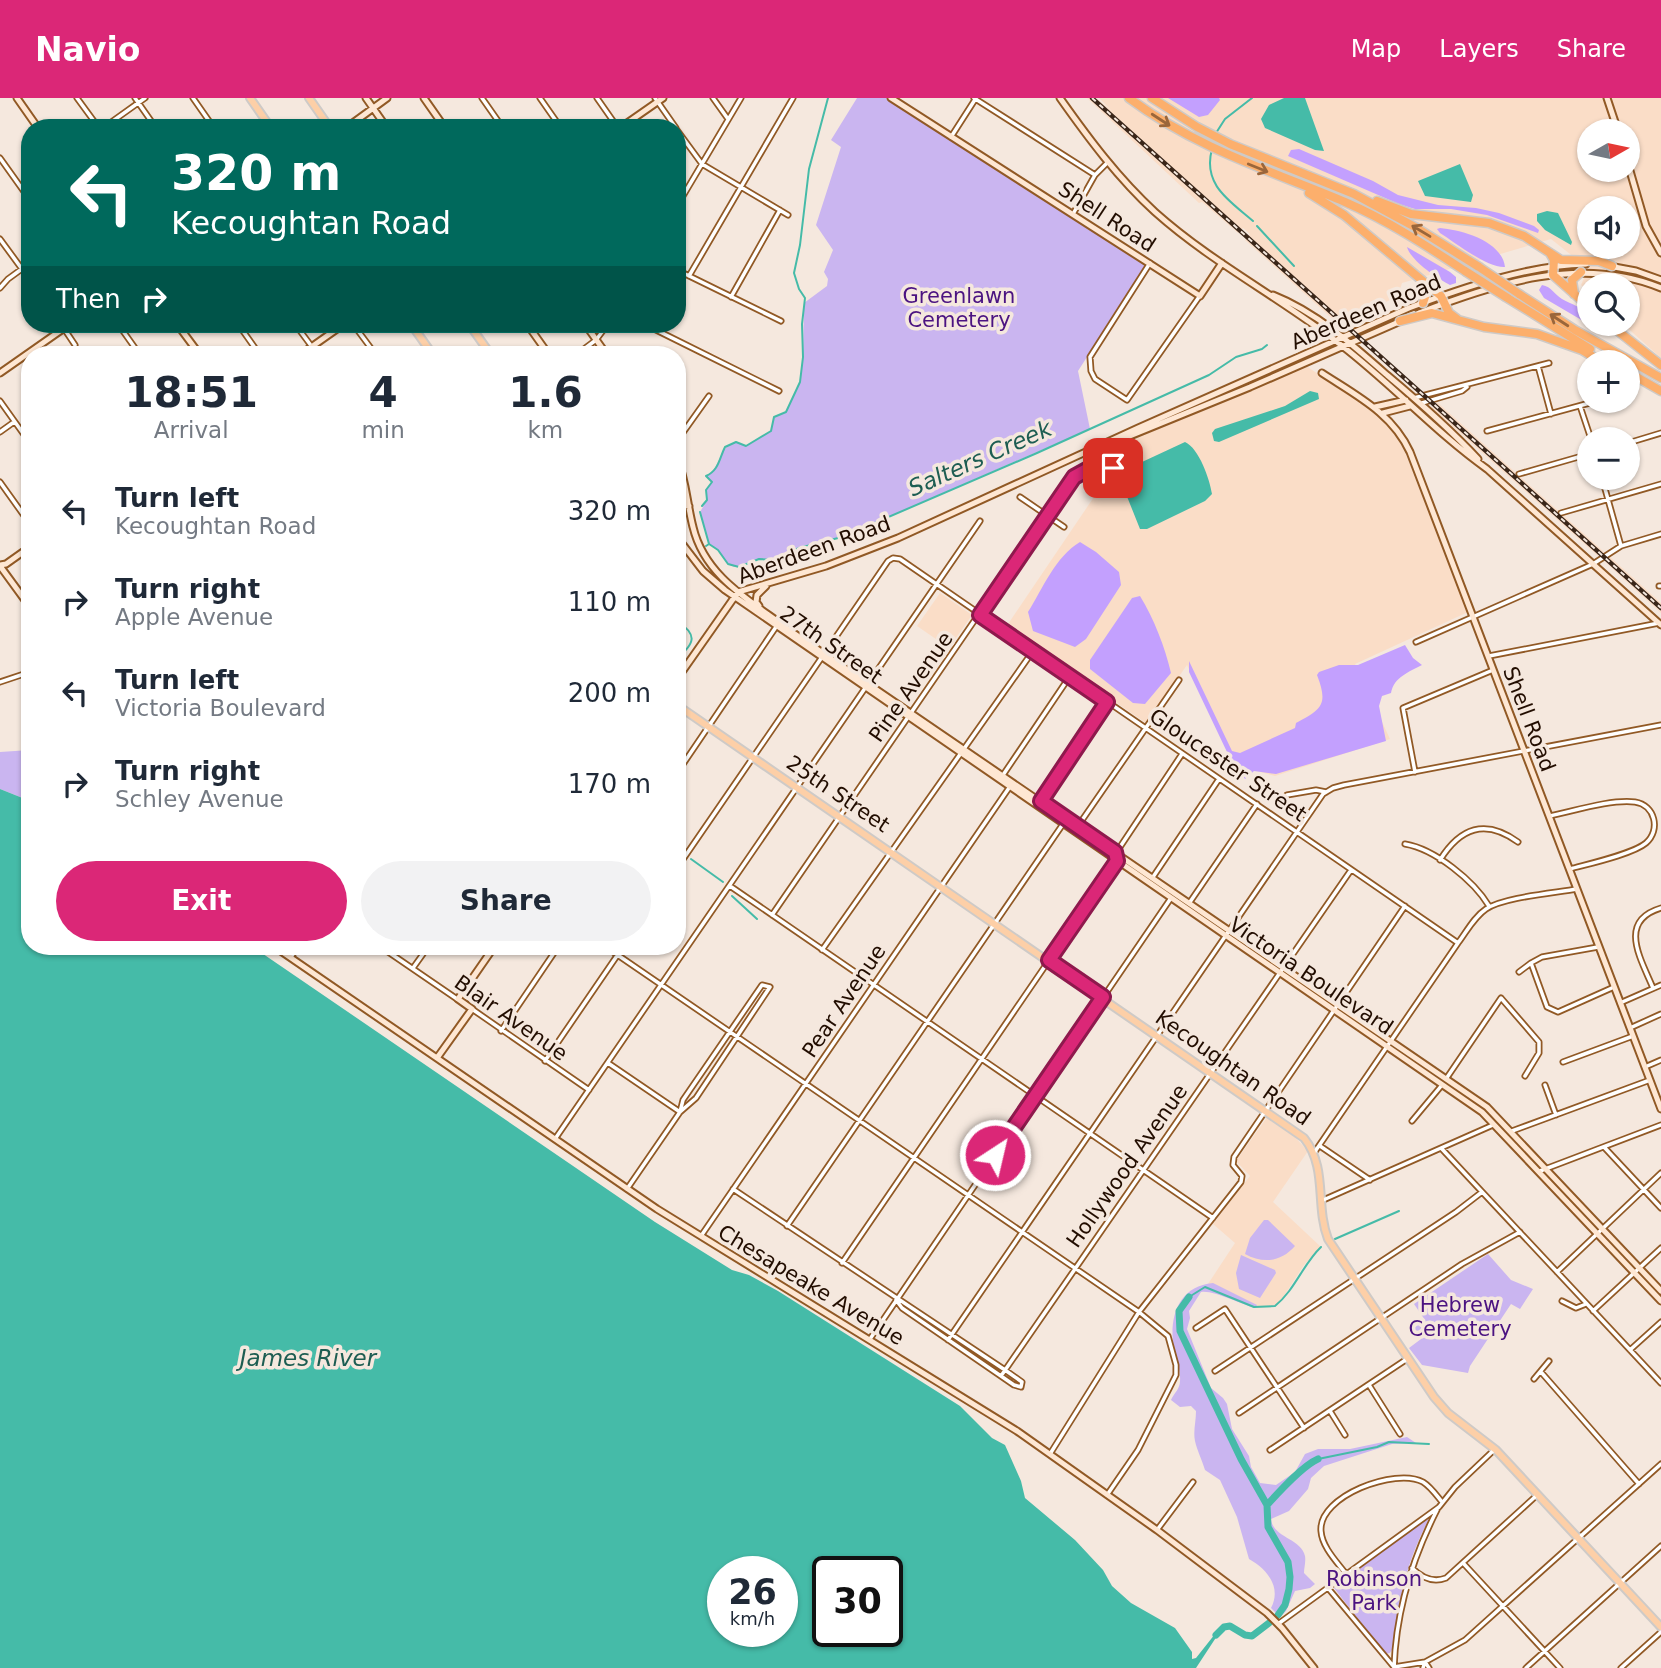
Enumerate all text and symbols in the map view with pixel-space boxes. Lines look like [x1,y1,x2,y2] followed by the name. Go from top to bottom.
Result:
[35,30,140,69] text: Navio
[1351,35,1401,63] text: Map
[1439,35,1519,63] text: Layers
[1557,35,1626,63] text: Share
[1150,113,1170,127] one-way arrow
[1577,119,1640,182] north arrow
[1577,119,1640,490] map controls
[171,145,341,202] text: 320 m
[56,147,147,238] icon: left
[1247,162,1268,175] one-way arrow
[1054,177,1160,257] street label: Shell Road
[1577,196,1640,259] button: sound
[171,204,451,242] text: Kecoughtan Road
[1412,224,1432,238] one-way arrow
[1287,270,1445,354] street label: Aberdeen Road
[1577,273,1640,336] button: search
[135,280,173,318] icon: right
[56,284,121,314] text: Then
[903,284,1015,332] park label: Greenlawn Cemetery
[1550,312,1570,326] one-way arrow
[1577,350,1640,413] button: +
[124,368,258,417] text: 18:51
[369,368,398,417] text: 4
[508,368,583,417] text: 1.6
[904,414,1057,501] water label: Salters Creek
[154,417,229,443] text: Arrival
[361,417,405,443] text: min
[528,417,563,443] text: km
[1577,427,1640,490] button: −
[1083,438,1143,498] pin
[1094,449,1132,487] icon: arrive
[115,483,239,513] text: Turn left
[56,492,94,530] icon: left
[568,496,651,526] text: 320 m
[734,511,894,589] street label: Aberdeen Road
[115,513,316,539] text: Kecoughtan Road
[115,574,260,604] text: Turn right
[56,583,94,621] icon: right
[568,587,651,617] text: 110 m
[775,601,887,689] street label: 27th Street
[115,604,273,630] text: Apple Avenue
[864,627,958,747] street label: Pine Avenue
[1498,663,1560,775] street label: Shell Road
[115,665,239,695] text: Turn left
[56,674,94,712] icon: left
[568,678,651,708] text: 200 m
[115,695,326,721] text: Victoria Boulevard
[1145,704,1311,826] street label: Gloucester Street
[782,751,894,837] street label: 25th Street
[115,756,260,786] text: Turn right
[56,765,94,803] icon: right
[568,769,651,799] text: 170 m
[115,786,284,812] text: Schley Avenue
[56,861,347,941] button: Exit
[361,861,651,941] button: Share
[1224,912,1398,1040] street label: Victoria Boulevard
[797,940,891,1062] street label: Pear Avenue
[450,970,572,1066] street label: Blair Avenue
[1151,1005,1315,1131] street label: Kecoughtan Road
[1062,1080,1192,1252] street label: Hollywood Avenue
[958,1118,1032,1192] position arrow
[714,1220,908,1350] street label: Chesapeake Avenue
[1408,1293,1512,1341] park label: Hebrew Cemetery
[236,1345,378,1371] water label: James River
[812,1556,903,1647] speed limit sign: 30
[1326,1567,1422,1615] park label: Robinson Park
[728,1572,777,1612] text: 26
[730,1608,775,1629] text: km/h

